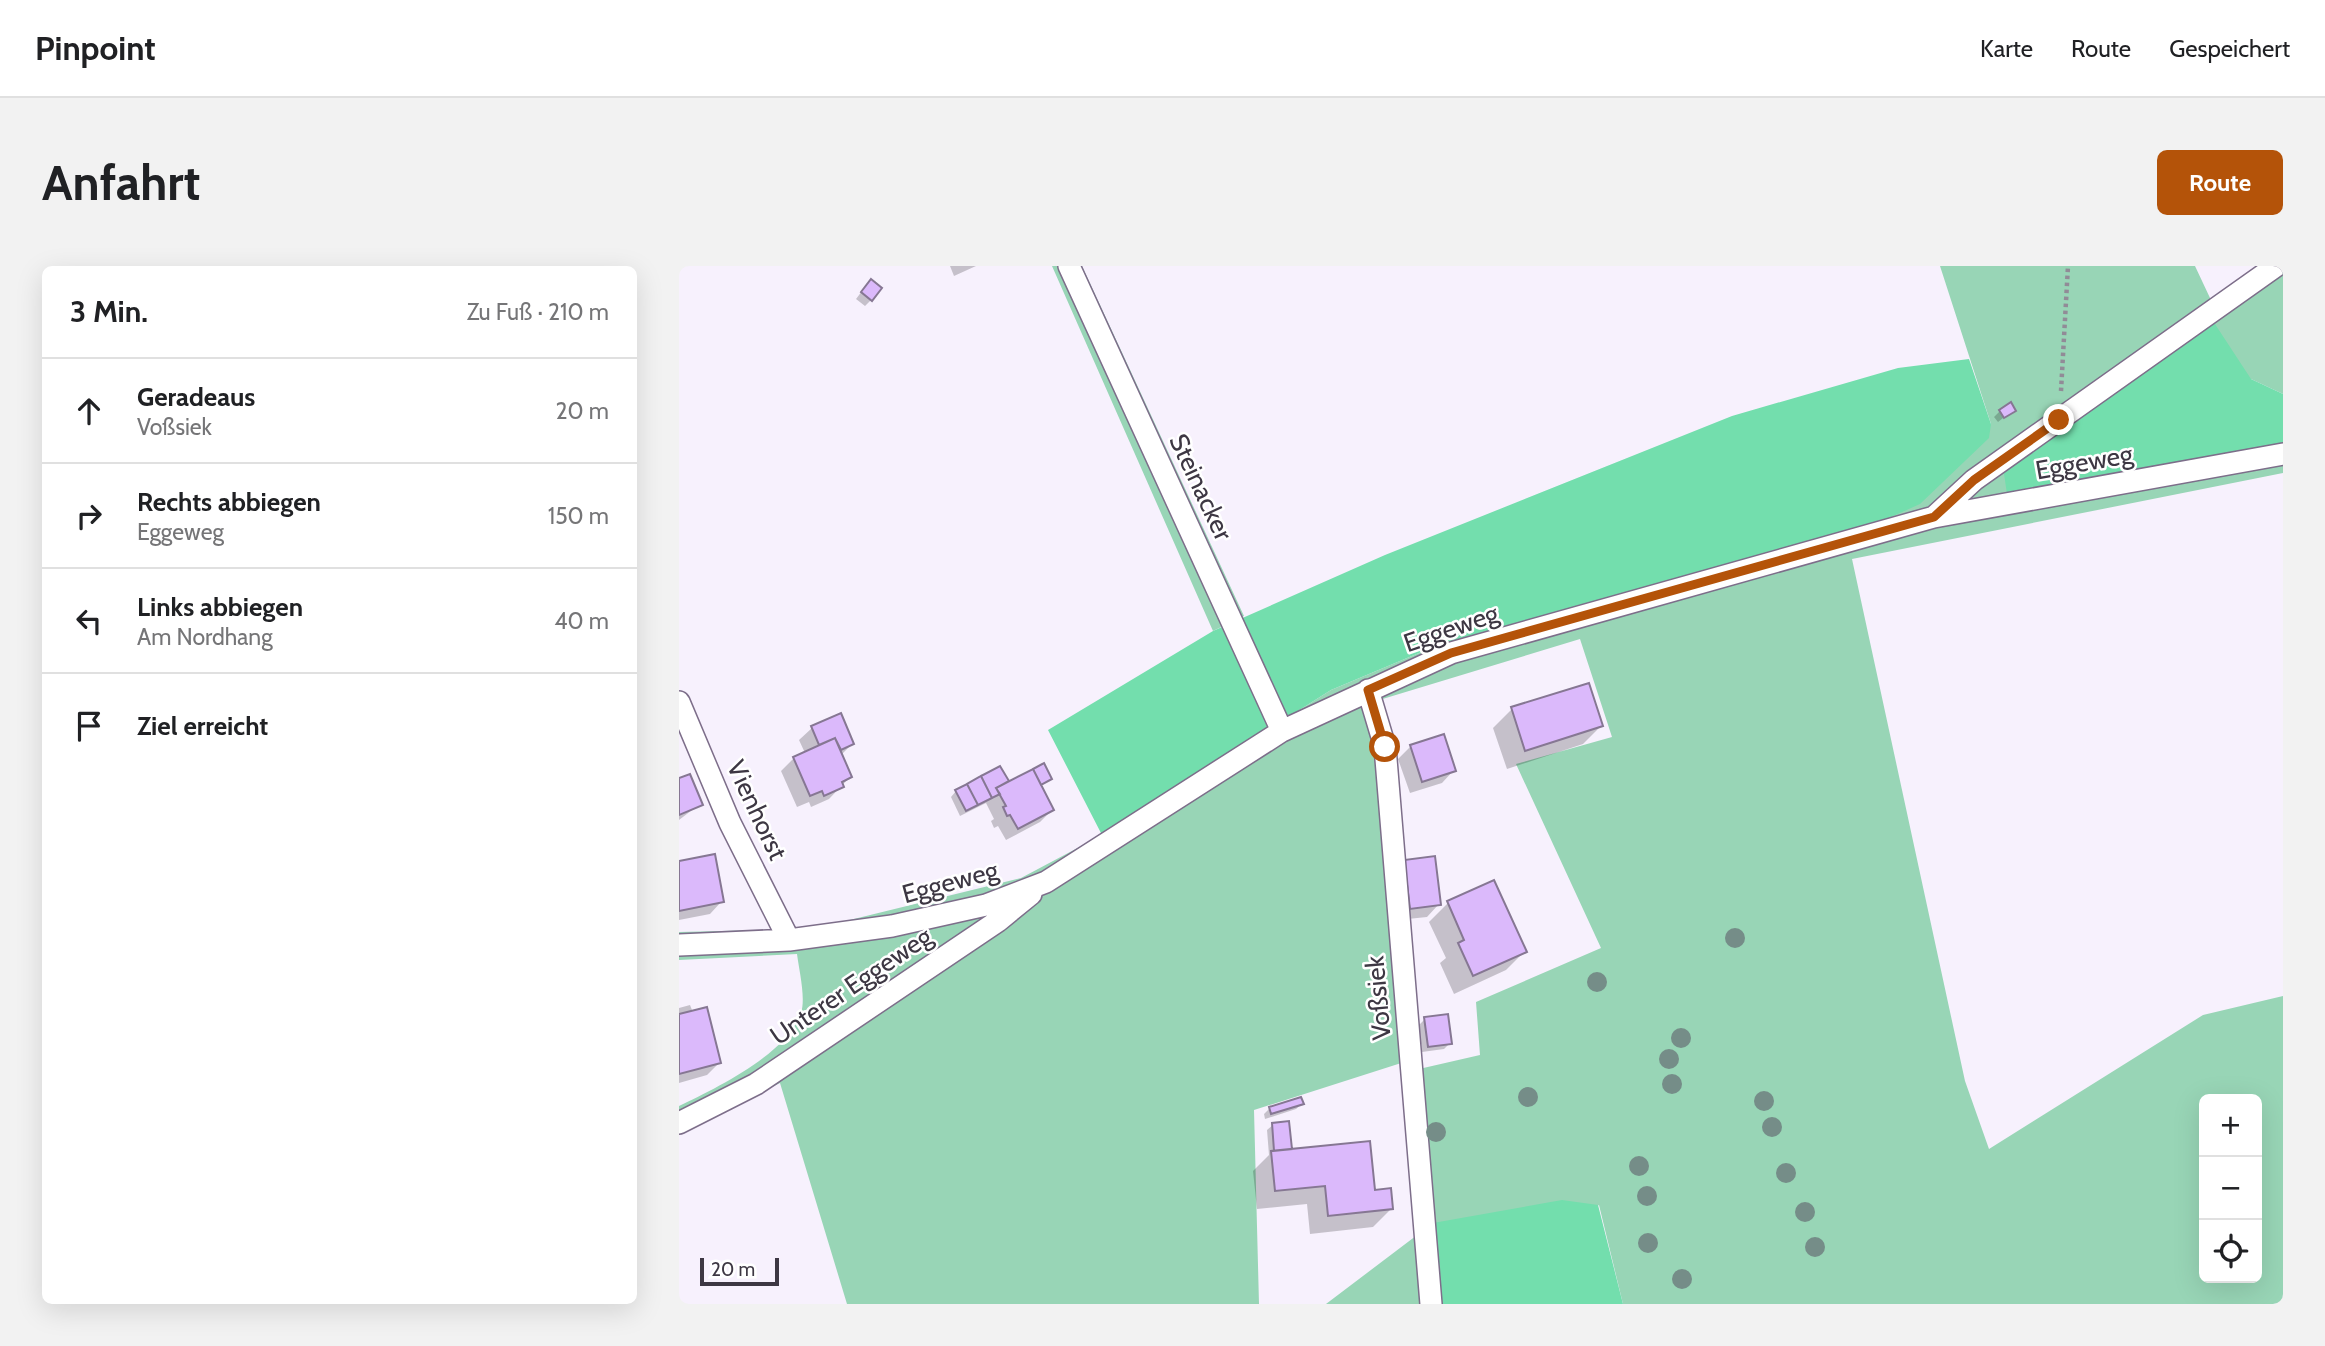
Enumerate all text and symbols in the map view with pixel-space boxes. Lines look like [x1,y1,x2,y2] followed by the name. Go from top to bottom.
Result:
[35,28,156,68] text: Pinpoint
[1980,34,2033,63] text: Karte
[2071,34,2131,63] text: Route
[2169,34,2290,63] text: Gespeichert
[2157,150,2283,215] button: Route
[42,153,200,212] text: Anfahrt
[70,293,148,330] text: 3 Min.
[467,298,609,326] text: Zu Fuß · 210 m
[137,381,255,413] text: Geradeaus
[70,392,108,430] icon: ahead
[556,397,609,425] text: 20 m
[2043,404,2074,435] route end
[137,413,212,441] text: Voßsiek
[1162,429,1240,546] street label: Steinacker
[2033,438,2136,486] street label: Eggeweg
[137,486,321,518] text: Rechts abbiegen
[70,497,108,535] icon: right
[548,502,609,530] text: 150 m
[137,518,224,546] text: Eggeweg
[137,591,303,623] text: Links abbiegen
[1399,597,1504,659] street label: Eggeweg
[70,602,108,640] icon: left
[554,607,609,635] text: 40 m
[137,623,273,651] text: Am Nordhang
[70,707,108,745] icon: arrive
[137,710,268,742] text: Ziel erreicht
[1369,731,1400,762] route start
[720,755,794,865] street label: Vienhorst
[898,854,1003,910] street label: Eggeweg
[764,920,939,1052] street label: Unterer Eggeweg
[1358,954,1398,1042] street label: Voßsiek
[2199,1094,2262,1283] map controls
[2199,1094,2262,1157] button: +
[2199,1157,2262,1220] button: −
[2199,1220,2262,1283] button: locate
[700,1255,779,1287] scale bar
[711,1258,755,1281] text: 20 m

